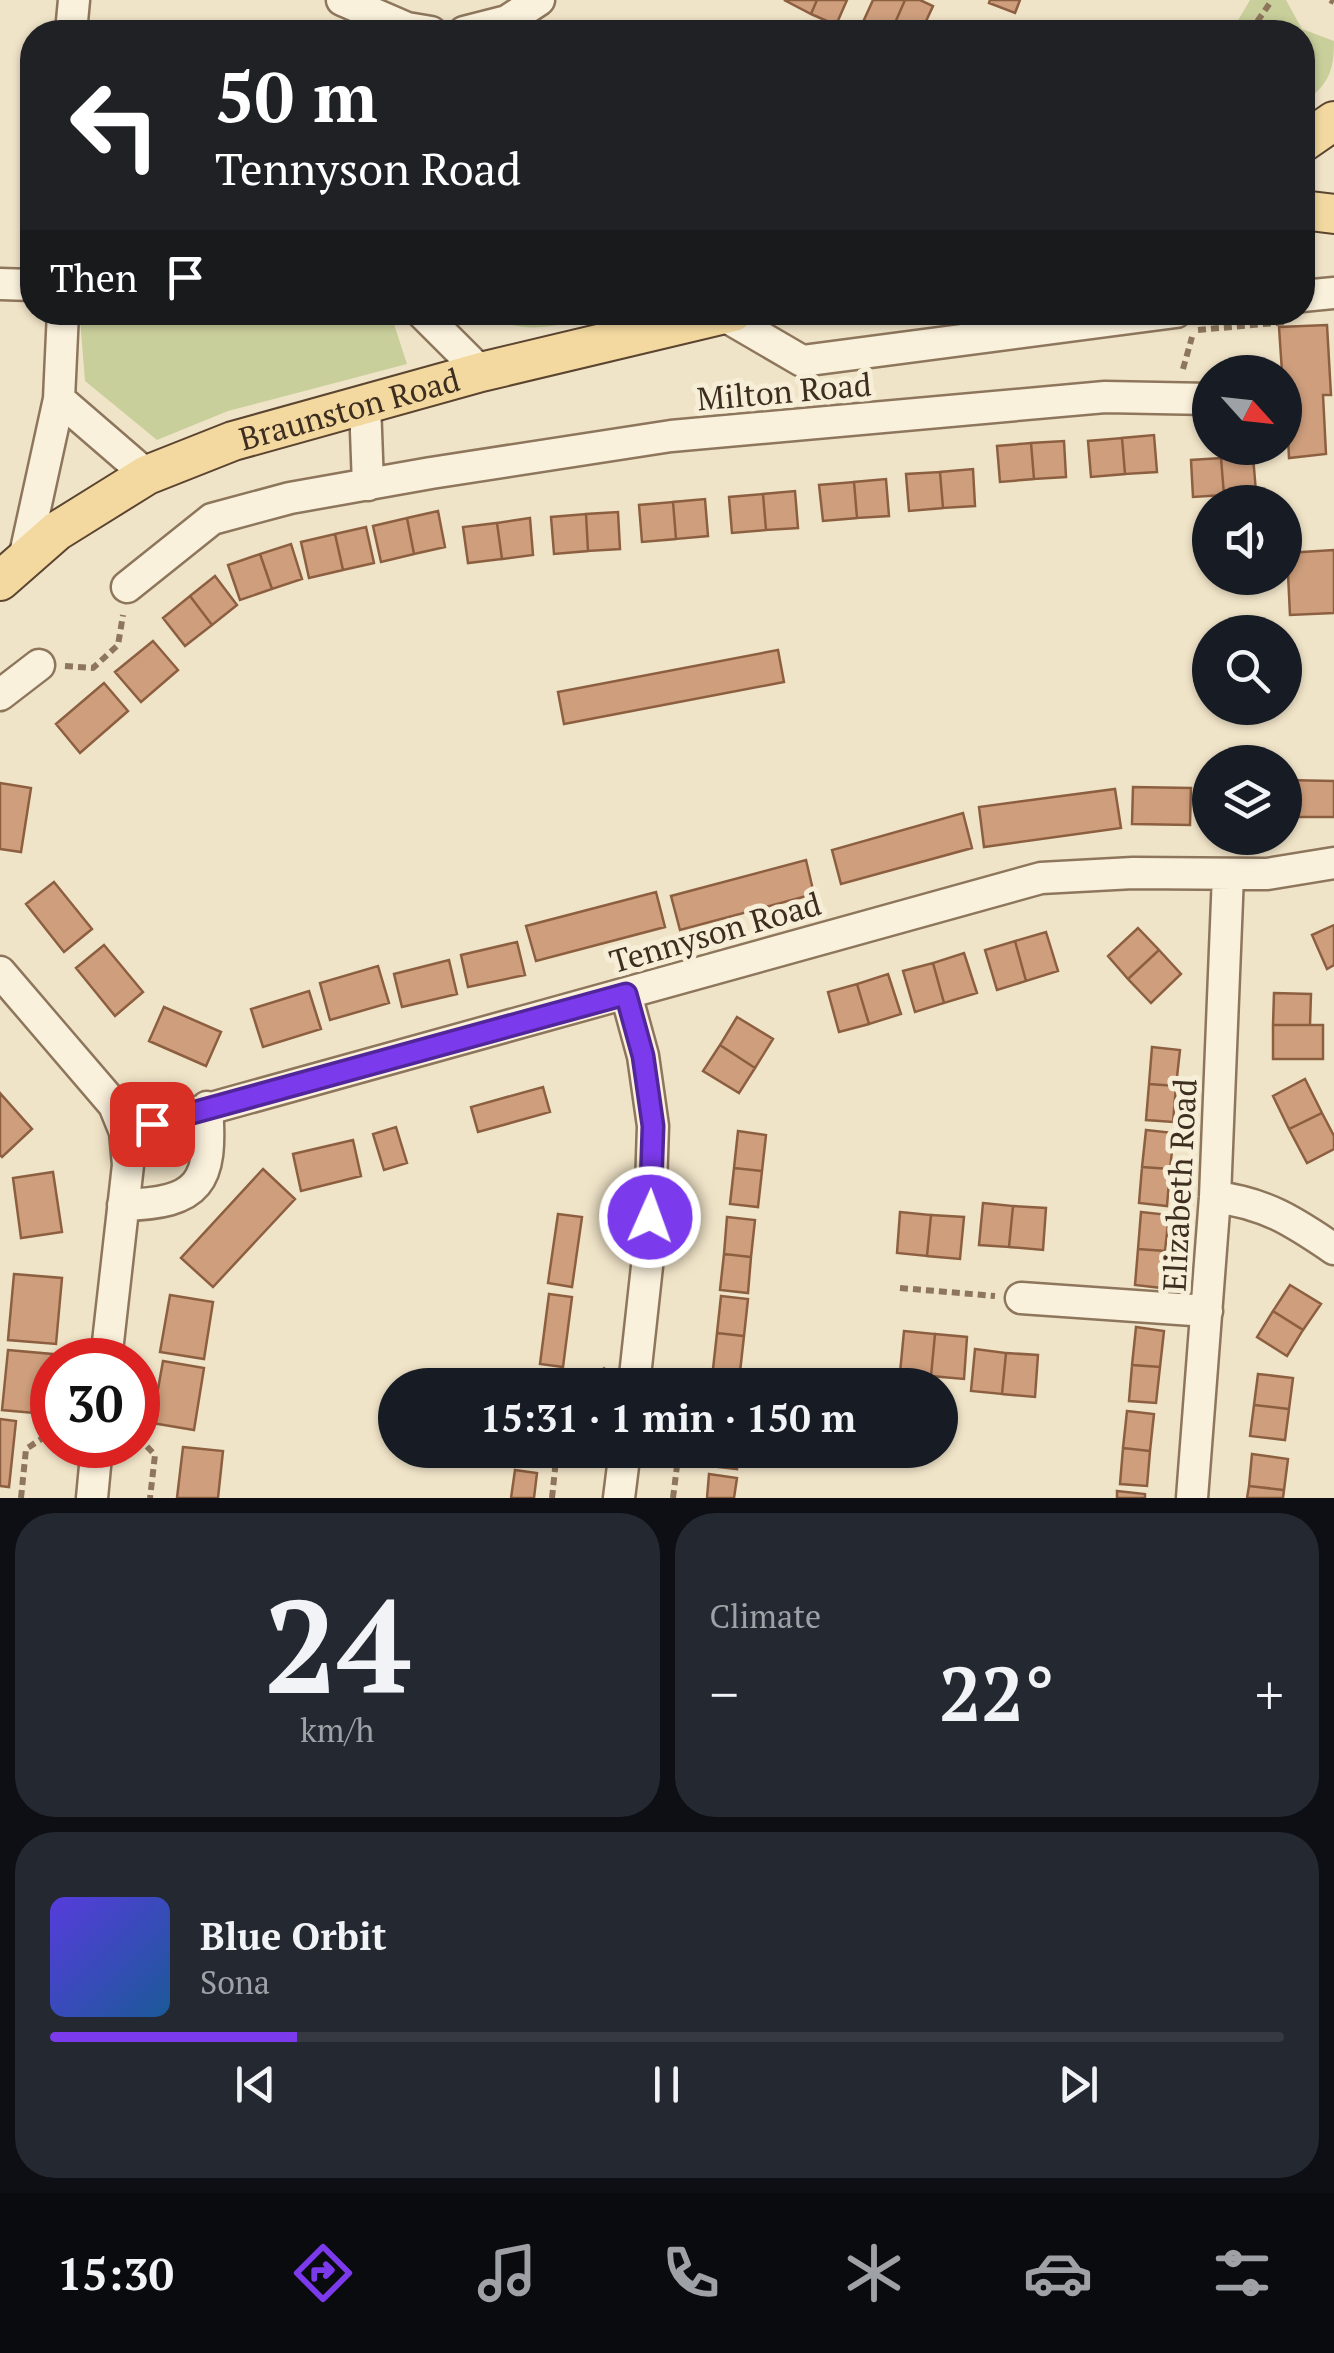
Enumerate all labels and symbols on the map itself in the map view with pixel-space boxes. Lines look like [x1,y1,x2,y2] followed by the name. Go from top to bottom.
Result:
[1192,355,1302,465] north arrow
[234,358,465,459] street label: Braunston Road
[695,362,873,420] street label: Milton Road
[605,882,826,982] street label: Tennyson Road
[1152,1077,1206,1292] street label: Elizabeth Road
[110,1082,195,1167] pin
[598,1165,702,1269] position arrow
[30,1338,160,1468] speed limit sign: 30

